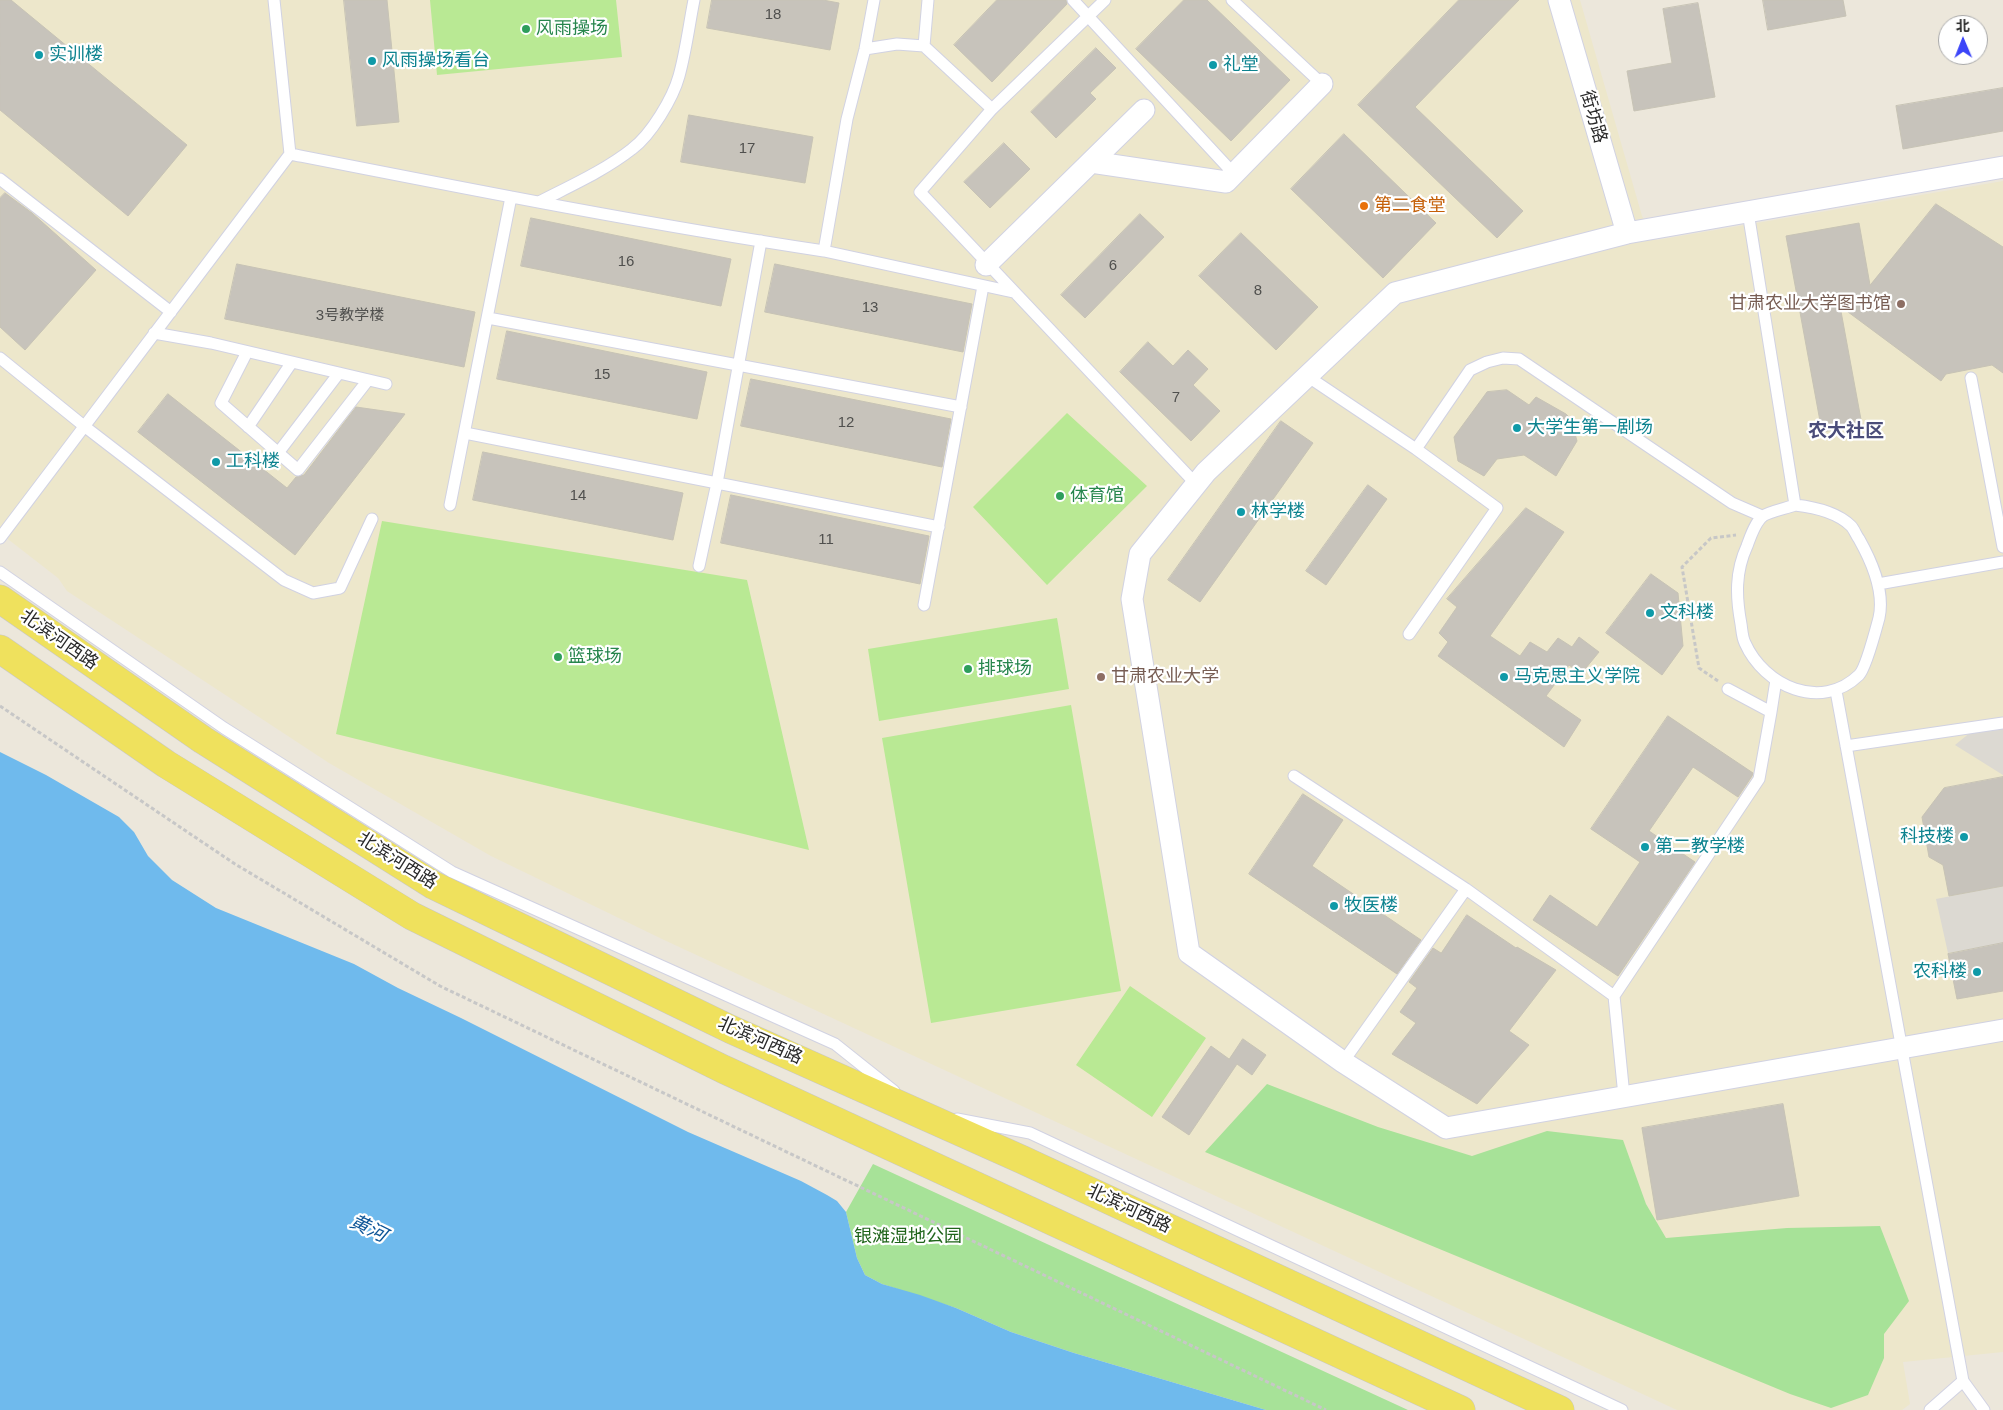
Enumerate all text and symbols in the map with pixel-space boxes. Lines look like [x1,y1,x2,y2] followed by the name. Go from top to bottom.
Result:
[765,6,781,24] house number: 18
[1938,15,1988,65] north arrow
[536,18,608,40] place label: 风雨操场
[1956,18,1970,34] text: 北
[520,23,532,35] marker: 风雨操场
[49,44,103,66] place label: 实训楼
[33,49,45,61] marker: 实训楼
[382,50,490,72] place label: 风雨操场看台
[1223,54,1259,76] place label: 礼堂
[366,55,378,67] marker: 风雨操场看台
[1207,59,1219,71] marker: 礼堂
[1575,88,1611,146] street label: 街坊路
[739,140,755,158] house number: 17
[1374,195,1446,217] place label: 第二食堂
[1358,200,1370,212] marker: 第二食堂
[618,253,634,271] house number: 16
[1109,257,1117,275] house number: 6
[1254,282,1262,300] house number: 8
[1729,293,1891,315] place label: 甘肃农业大学图书馆
[1895,298,1907,310] marker: 甘肃农业大学图书馆
[862,299,878,317] house number: 13
[316,307,384,325] house number: 3号教学楼
[594,366,610,384] house number: 15
[1172,389,1180,407] house number: 7
[838,414,854,432] house number: 12
[1527,417,1653,439] place label: 大学生第一剧场
[1808,421,1884,443] district label: 农大社区
[1511,422,1523,434] marker: 大学生第一剧场
[226,451,280,473] place label: 工科楼
[210,456,222,468] marker: 工科楼
[1070,485,1124,507] place label: 体育馆
[570,487,586,505] house number: 14
[1054,490,1066,502] marker: 体育馆
[1251,501,1305,523] place label: 林学楼
[1235,506,1247,518] marker: 林学楼
[818,531,834,549] house number: 11
[1660,602,1714,624] place label: 文科楼
[16,605,102,675] street label: 北滨河西路
[1644,607,1656,619] marker: 文科楼
[568,646,622,668] place label: 篮球场
[552,651,564,663] marker: 篮球场
[978,658,1032,680] place label: 排球场
[962,663,974,675] marker: 排球场
[1111,666,1219,688] place label: 甘肃农业大学
[1514,666,1640,688] place label: 马克思主义学院
[1095,671,1107,683] marker: 甘肃农业大学
[1498,671,1510,683] marker: 马克思主义学院
[1900,826,1954,848] place label: 科技楼
[353,828,441,894] street label: 北滨河西路
[1958,831,1970,843] marker: 科技楼
[1655,836,1745,858] place label: 第二教学楼
[1639,841,1651,853] marker: 第二教学楼
[1344,895,1398,917] place label: 牧医楼
[1328,900,1340,912] marker: 牧医楼
[1913,961,1967,983] place label: 农科楼
[1971,966,1983,978] marker: 农科楼
[714,1013,806,1069] street label: 北滨河西路
[1084,1180,1174,1238] street label: 北滨河西路
[346,1210,390,1248] water label: 黄河
[854,1226,962,1248] park label: 银滩湿地公园

